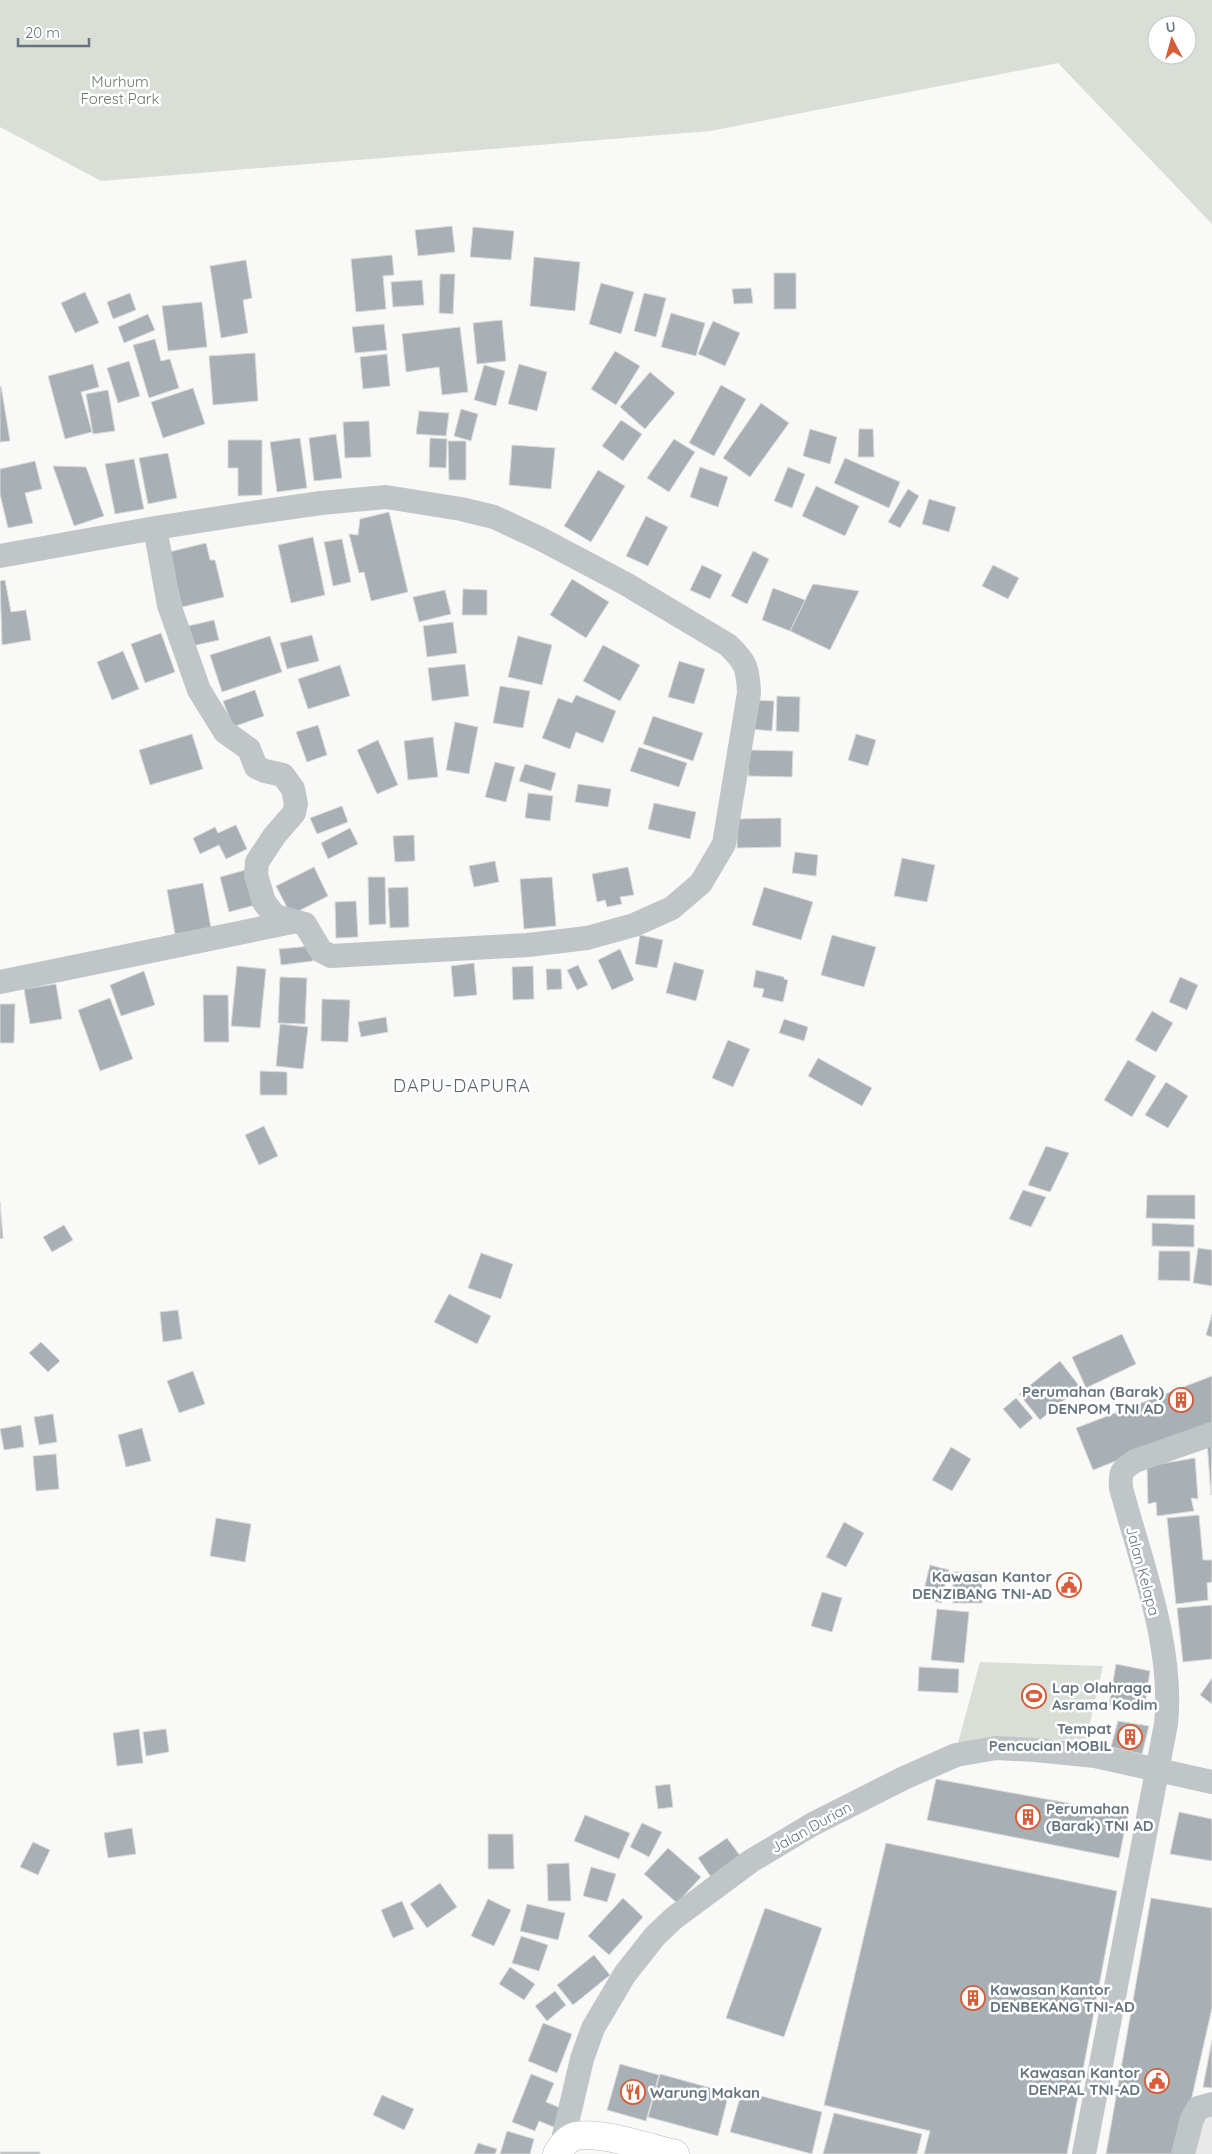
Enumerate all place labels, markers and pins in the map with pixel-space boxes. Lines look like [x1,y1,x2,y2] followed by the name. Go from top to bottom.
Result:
[1022,1382,1164,1418] place label: Perumahan (Barak) DENPOM TNI AD
[1168,1387,1194,1413] building icon: Perumahan (Barak) DENPOM TNI AD
[912,1567,1052,1603] place label: Kawasan Kantor DENZIBANG TNI-AD
[1056,1572,1082,1598] public building icon: Kawasan Kantor DENZIBANG TNI-AD
[1052,1678,1158,1714] place label: Lap Olahraga Asrama Kodim
[1021,1683,1047,1709] sports icon: Lap Olahraga Asrama Kodim
[989,1719,1112,1755] place label: Tempat Pencucian MOBIL
[1117,1724,1143,1750] building icon: Tempat Pencucian MOBIL
[1046,1799,1154,1835] place label: Perumahan (Barak) TNI AD
[1015,1804,1041,1830] building icon: Perumahan (Barak) TNI AD
[990,1980,1135,2016] place label: Kawasan Kantor DENBEKANG TNI-AD
[960,1985,986,2011] building icon: Kawasan Kantor DENBEKANG TNI-AD
[1020,2063,1140,2099] place label: Kawasan Kantor DENPAL TNI-AD
[1144,2068,1170,2094] public building icon: Kawasan Kantor DENPAL TNI-AD
[620,2079,646,2105] restaurant icon: Warung Makan
[650,2083,760,2102] place label: Warung Makan

